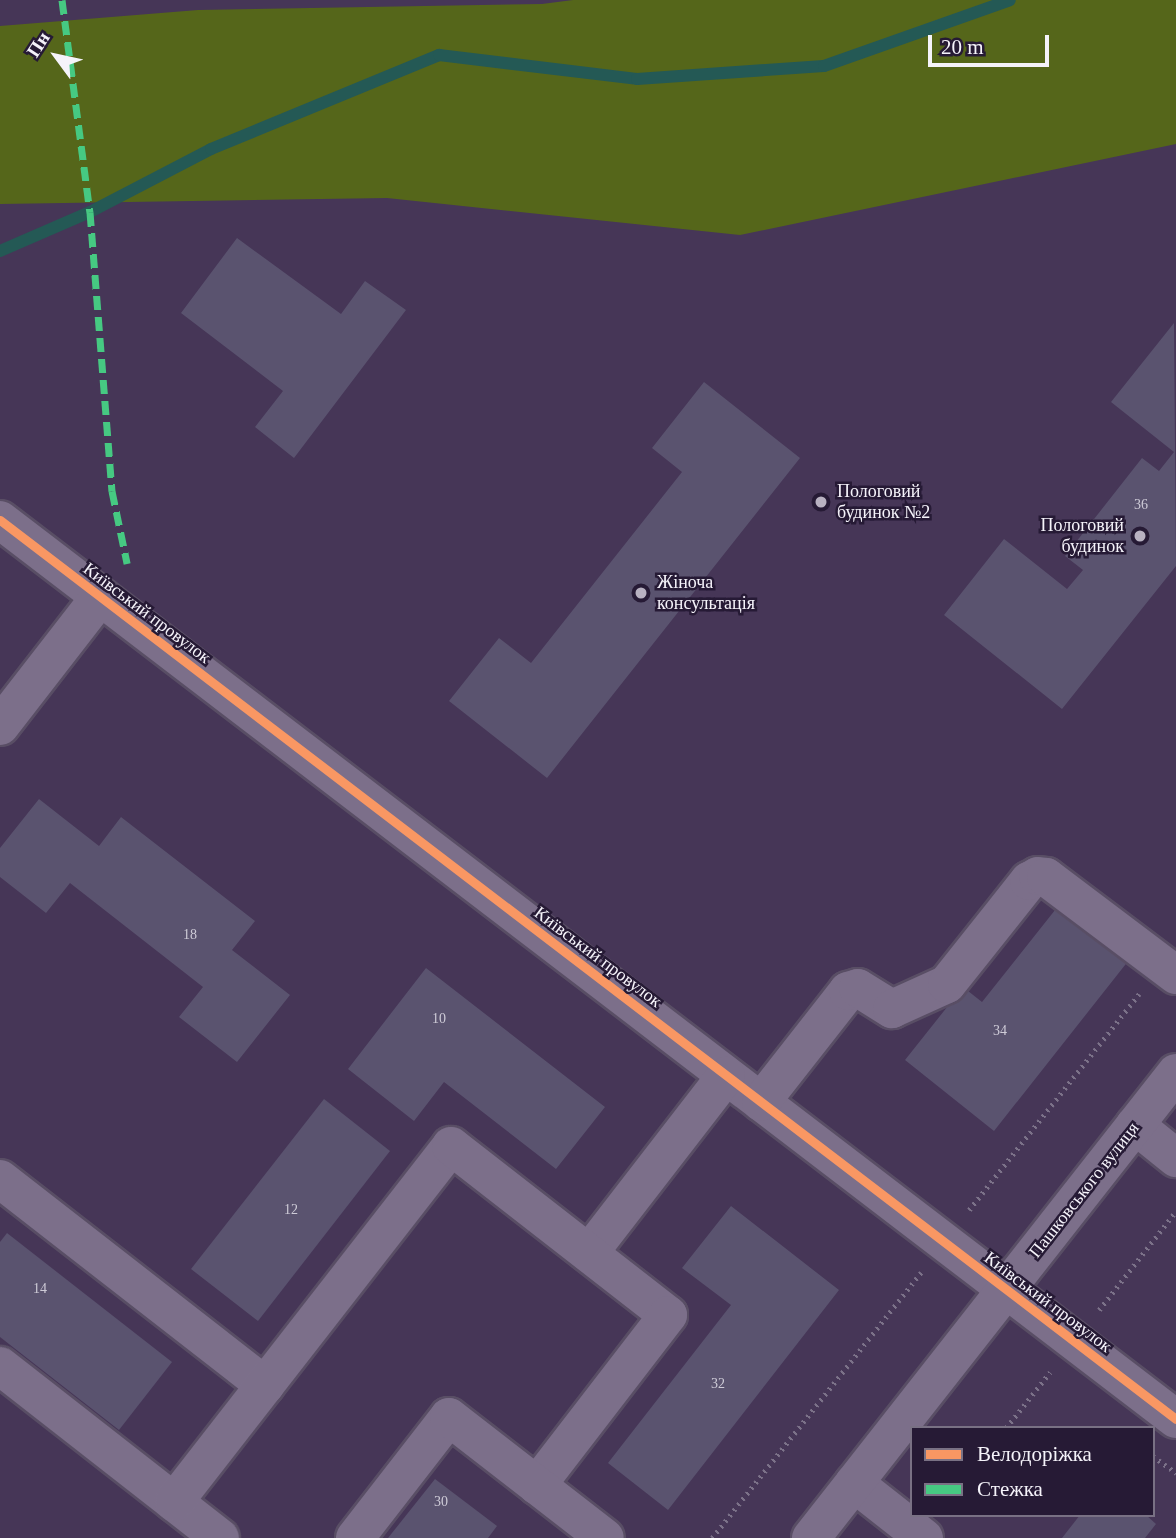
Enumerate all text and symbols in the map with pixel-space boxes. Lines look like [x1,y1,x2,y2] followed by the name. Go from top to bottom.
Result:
[21,21,91,91] north arrow
[931,21,1052,65] scale bar
[22,28,54,61] text: Пн
[941,35,984,59] text: 20 m
[837,481,930,524] place label: Пологовий будинок №2
[811,492,831,512] marker: Пологовий будинок №2
[1134,497,1148,513] house number: 36
[1041,515,1124,558] place label: Пологовий будинок
[1130,526,1150,546] marker: Пологовий будинок
[79,558,215,668] street label: Київський провулок
[657,572,755,614] place label: Жіноча консультація
[631,583,651,603] marker: Жіноча консультація
[530,902,666,1012] street label: Київський провулок
[183,927,197,943] house number: 18
[432,1011,446,1027] house number: 10
[993,1023,1007,1039] house number: 34
[1024,1118,1144,1262] street label: Пашковського вулиця
[284,1202,298,1218] house number: 12
[980,1247,1116,1357] street label: Київський провулок
[33,1281,47,1297] house number: 14
[711,1376,725,1392] house number: 32
[910,1426,1155,1517] legend
[977,1442,1092,1466] text: Велодоріжка
[977,1477,1043,1501] text: Стежка
[434,1494,448,1510] house number: 30

